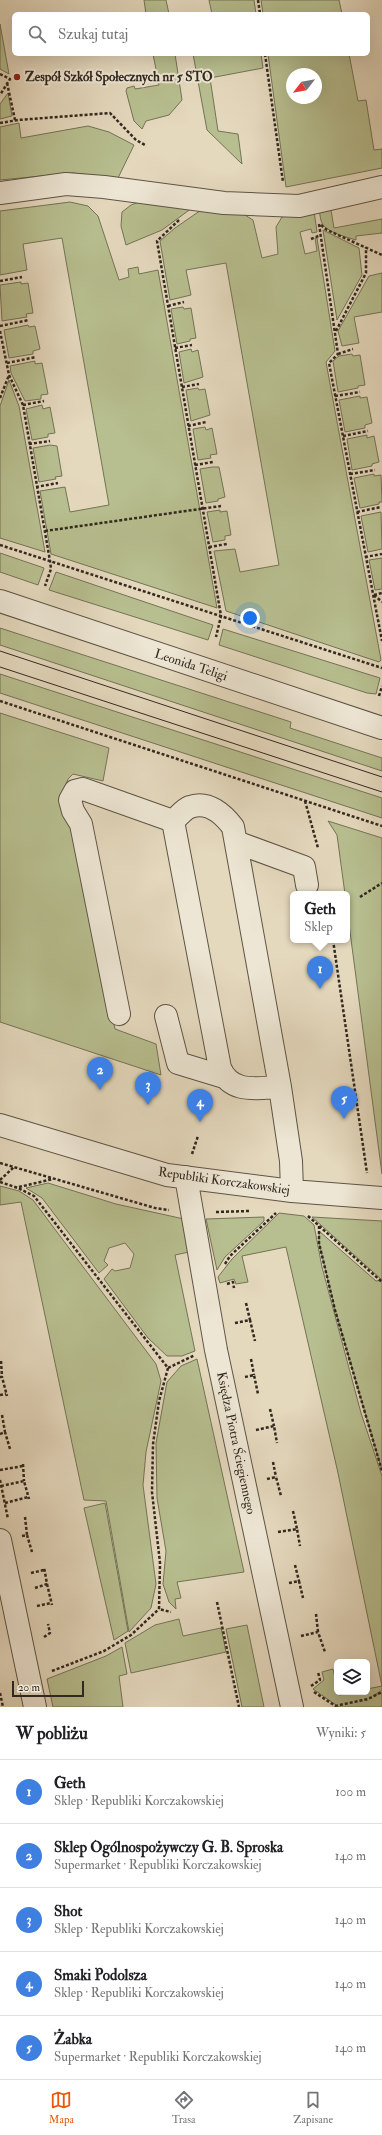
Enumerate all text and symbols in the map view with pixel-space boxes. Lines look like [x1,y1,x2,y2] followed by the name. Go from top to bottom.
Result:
[12,12,370,56] search box
[26,23,48,45] icon: search
[58,25,128,44] text: Szukaj tutaj
[286,68,322,104] north arrow
[25,69,213,86] place label: Zespół Szkół Społecznych nr 5 STO
[12,72,22,82] marker: Zespół Szkół Społecznych nr 5 STO
[240,608,260,628] your location
[152,646,230,684] street label: Leonida Teligi
[290,891,350,943] popup
[304,900,336,919] text: Geth
[304,919,333,935] text: Sklep
[307,956,333,989] pin: 1
[87,1057,113,1090] pin: 2
[135,1072,161,1105] pin: 3
[331,1086,357,1119] pin: 5
[187,1089,213,1122] pin: 4
[157,1164,291,1199] street label: Republiki Korczakowskiej
[213,1370,260,1516] street label: Księdza Piotra Ściegiennego
[334,1659,370,1695] map controls
[334,1659,370,1695] button: layers
[12,1679,84,1698] scale bar
[18,1681,40,1694] text: 20 m
[16,1723,88,1744] text: W pobliżu
[316,1725,366,1741] text: Wyniki: 5
[54,1774,86,1793] text: Geth
[27,1784,31,1800] text: 1
[335,1784,366,1800] text: 100 m
[54,1793,224,1809] text: Sklep · Republiki Korczakowskiej
[54,1838,283,1857] text: Sklep Ogólnospożywczy G. B. Sproska
[26,1848,32,1864] text: 2
[335,1848,366,1864] text: 140 m
[54,1857,262,1873] text: Supermarket · Republiki Korczakowskiej
[54,1902,82,1921] text: Shot
[27,1912,32,1928] text: 3
[335,1912,366,1928] text: 140 m
[54,1921,224,1937] text: Sklep · Republiki Korczakowskiej
[54,1966,147,1985] text: Smaki Podolsza
[25,1976,33,1992] text: 4
[335,1976,366,1992] text: 140 m
[54,1985,224,2001] text: Sklep · Republiki Korczakowskiej
[54,2030,92,2049] text: Żabka
[26,2040,32,2056] text: 5
[335,2040,366,2056] text: 140 m
[54,2049,262,2065] text: Supermarket · Republiki Korczakowskiej
[49,2089,74,2126] tab: Mapa
[172,2089,196,2126] tab: Trasa
[293,2089,333,2126] tab: Zapisane

